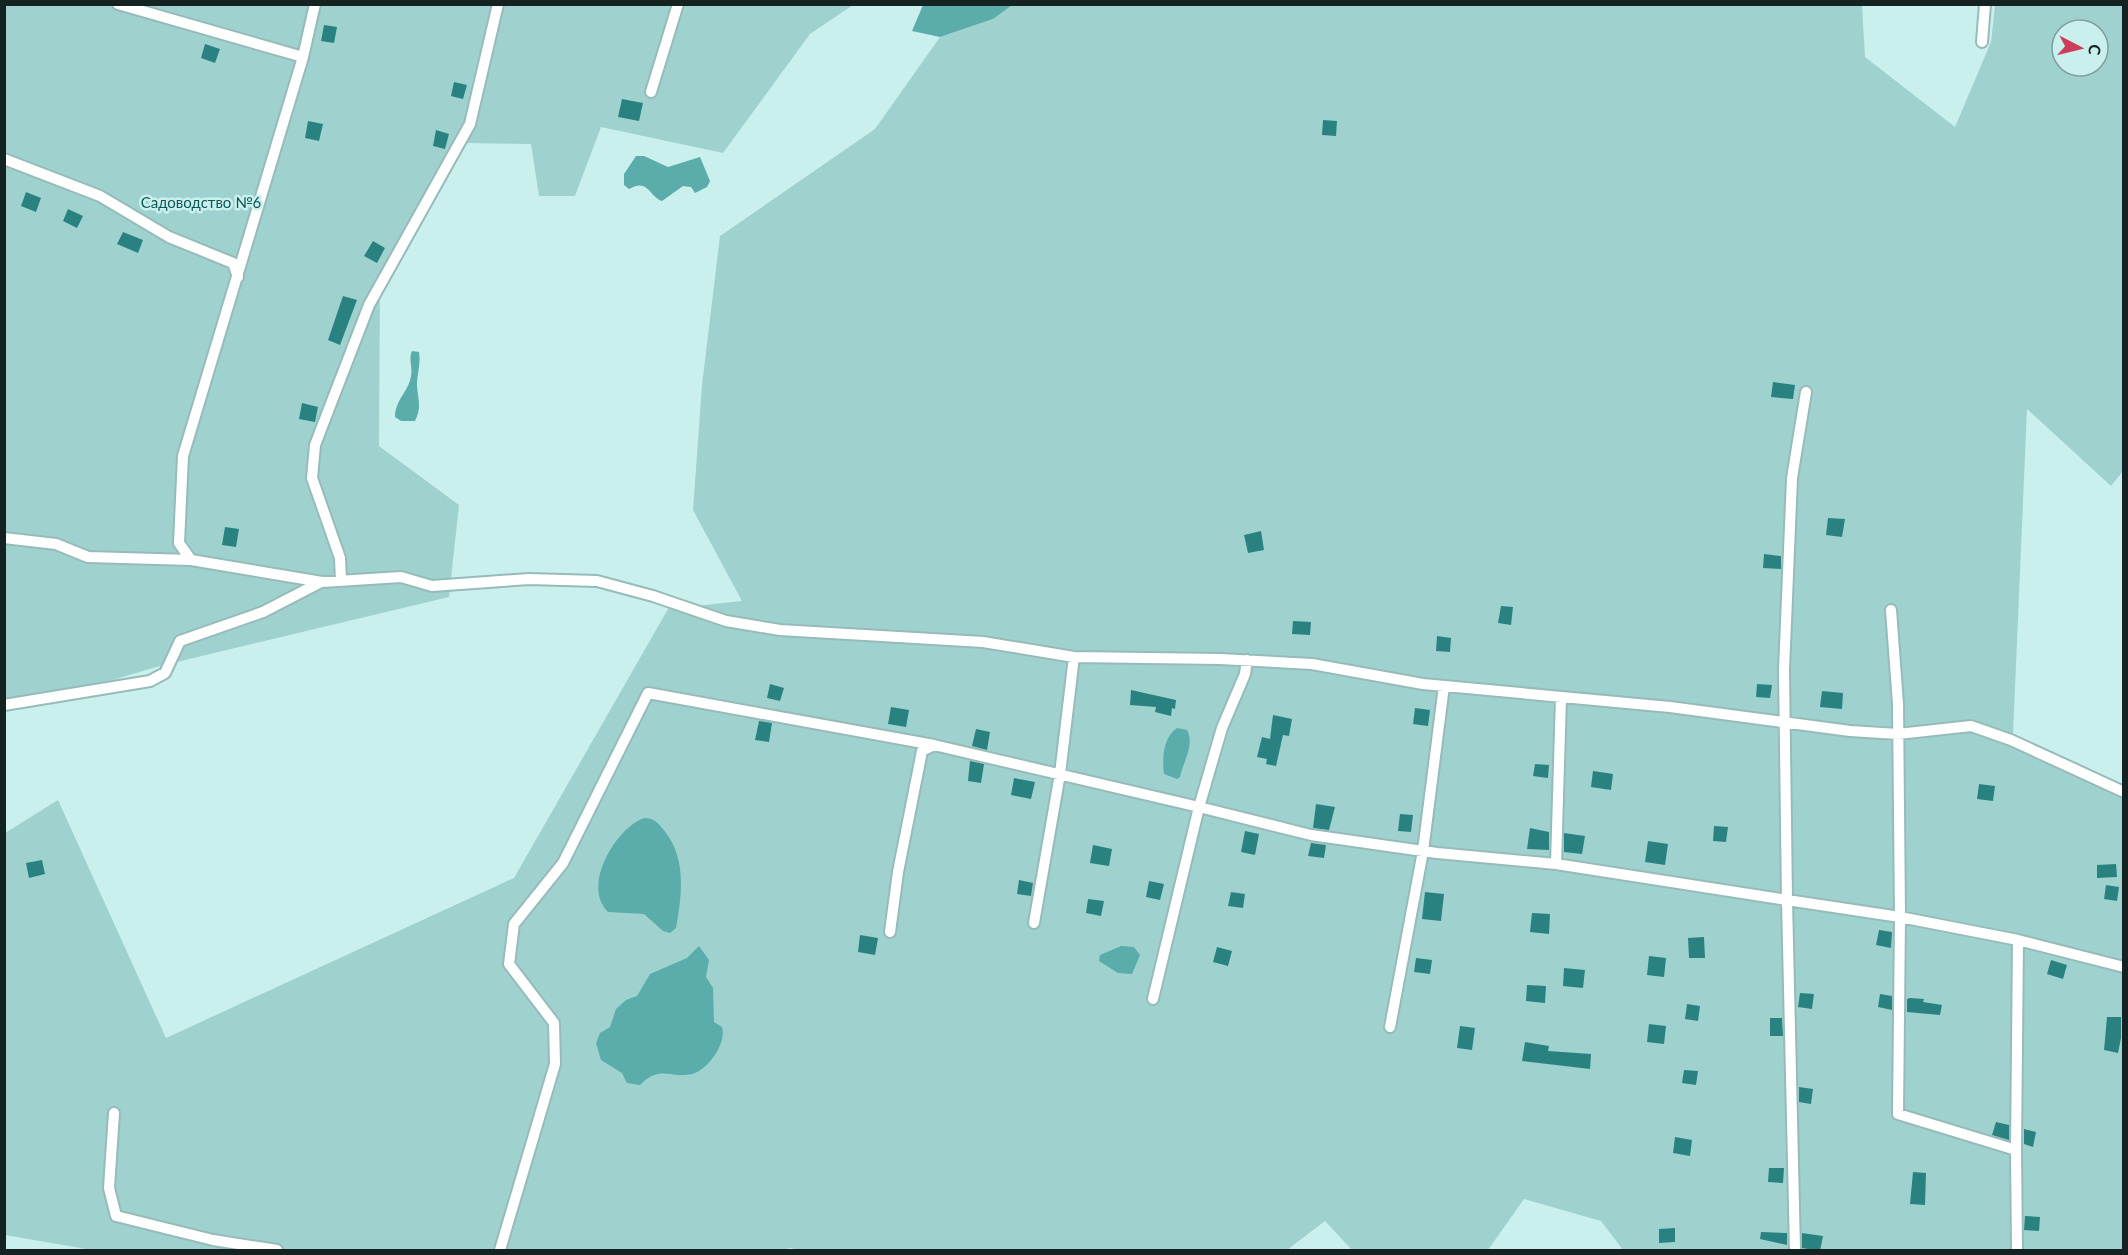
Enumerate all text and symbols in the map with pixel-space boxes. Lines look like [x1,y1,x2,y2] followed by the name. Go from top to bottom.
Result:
[2050,18,2110,78] north arrow
[2085,43,2105,57] text: С
[141,193,262,211] park label: Садоводство №6

